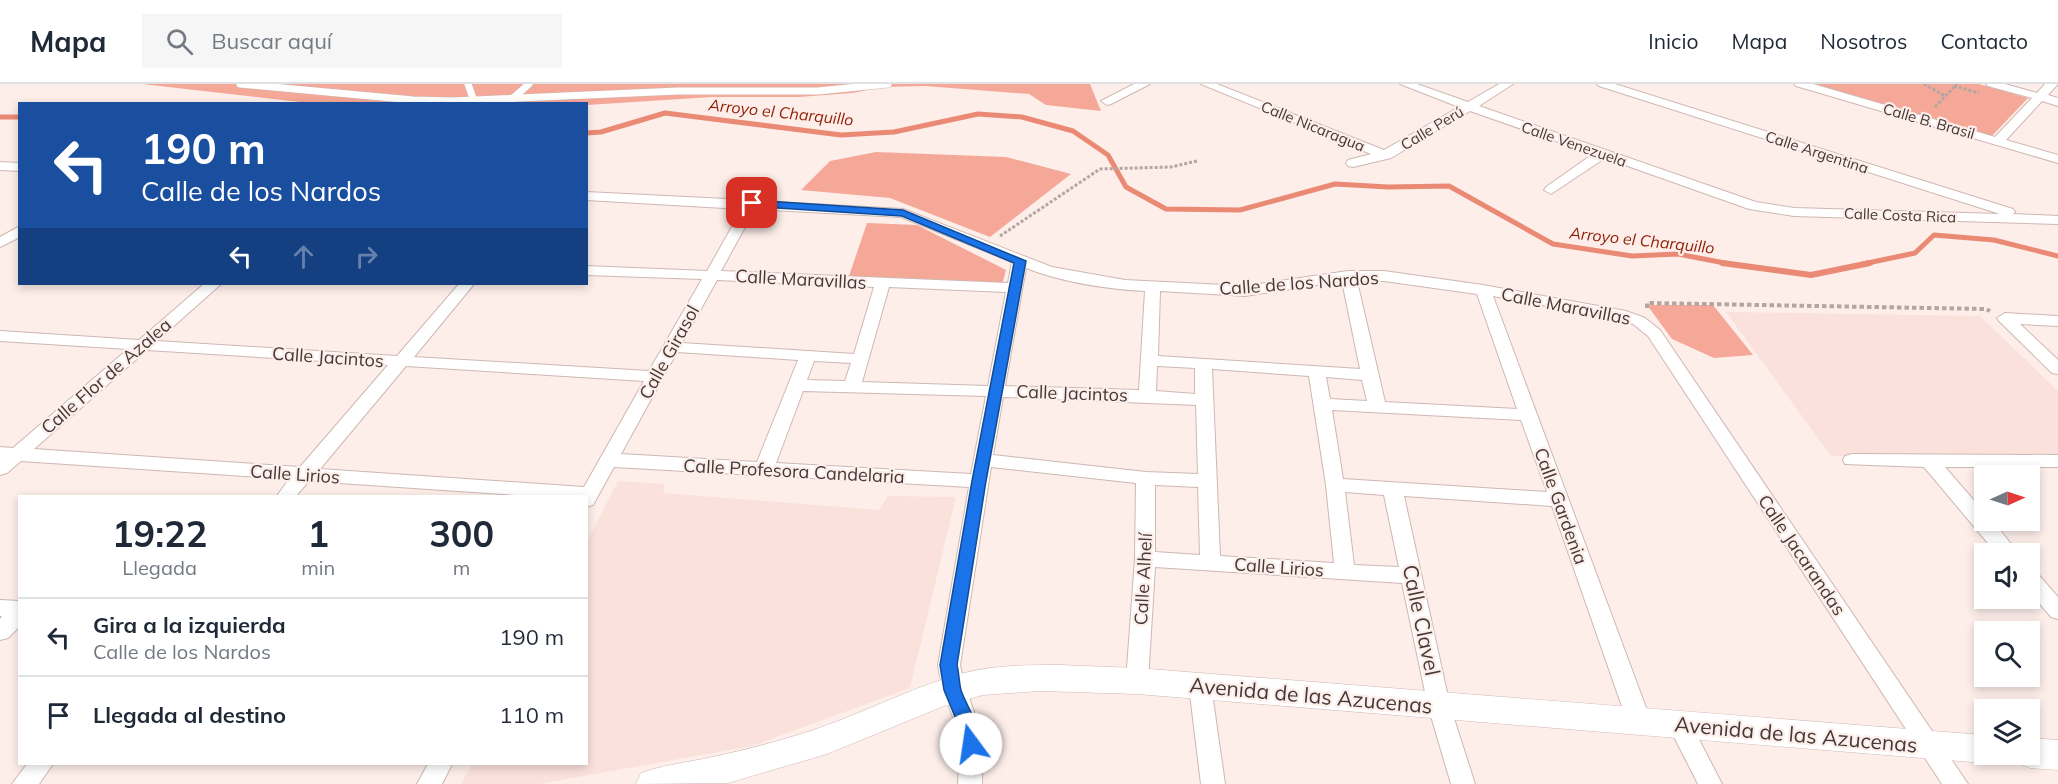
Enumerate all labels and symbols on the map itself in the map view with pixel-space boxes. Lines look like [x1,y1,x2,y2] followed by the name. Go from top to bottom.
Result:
[707,94,854,130] water label: Arroyo el Charquillo
[1258,97,1368,155] street label: Calle Nicaragua
[1881,99,1977,143] street label: Calle B. Brasil
[1397,102,1467,154] street label: Calle Perú
[1519,117,1629,171] street label: Calle Venezuela
[1763,126,1871,178] street label: Calle Argentina
[726,177,777,228] pin
[1844,204,1956,226] street label: Calle Costa Rica
[1568,222,1715,258] water label: Arroyo el Charquillo
[735,264,867,294] street label: Calle Maravillas
[1218,266,1380,300] street label: Calle de los Nardos
[1499,282,1633,330] street label: Calle Maravillas
[634,301,704,403] street label: Calle Girasol
[36,313,176,439] street label: Calle Flor de Azalea
[271,342,385,372] street label: Calle Jacintos
[1016,380,1128,406] street label: Calle Jacintos
[1529,445,1593,567] street label: Calle Gardenia
[683,454,905,488] street label: Calle Profesora Candelaria
[249,459,341,489] street label: Calle Lirios
[1974,465,2040,531] north arrow
[1753,490,1851,620] street label: Calle Jacarandas
[1129,531,1157,626] street label: Calle Alhelí
[1233,552,1325,582] street label: Calle Lirios
[1398,562,1446,678] street label: Calle Clavel
[1188,671,1434,719] street label: Avenida de las Azucenas
[1673,710,1919,758] street label: Avenida de las Azucenas
[939,712,1003,776] position arrow

